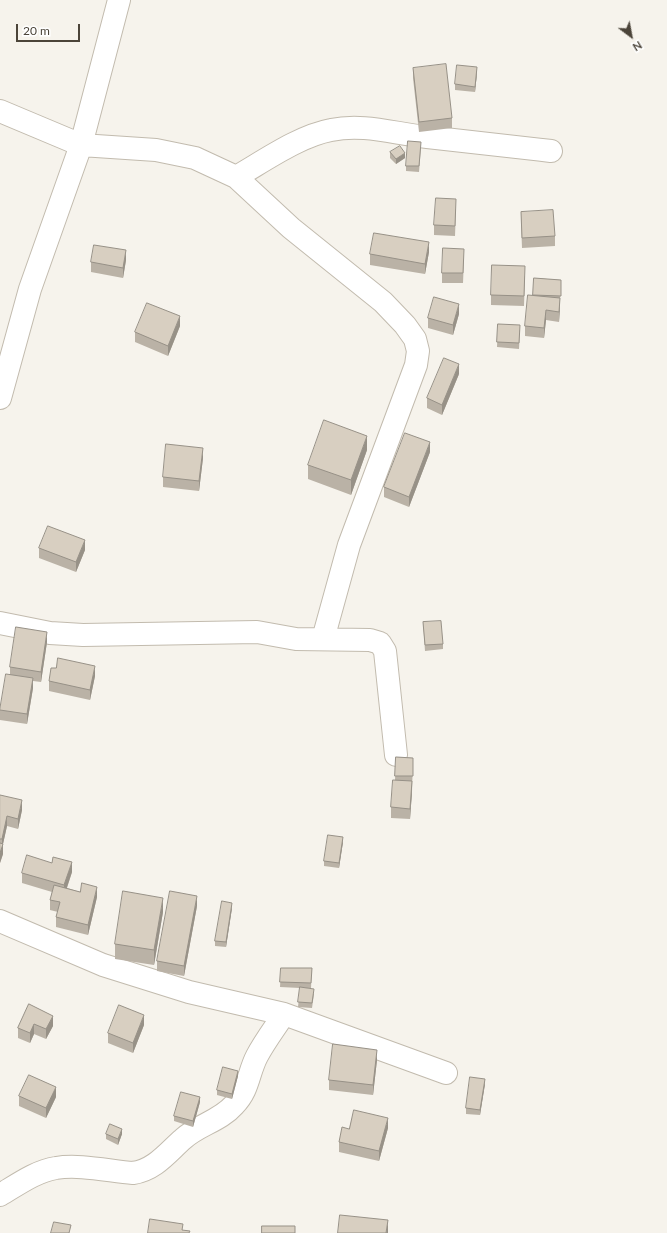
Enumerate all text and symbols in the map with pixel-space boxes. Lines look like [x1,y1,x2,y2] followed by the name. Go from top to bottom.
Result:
[18,16,82,42] scale bar
[611,16,651,56] north arrow
[23,23,50,38] text: 20 m
[631,39,645,54] text: N

